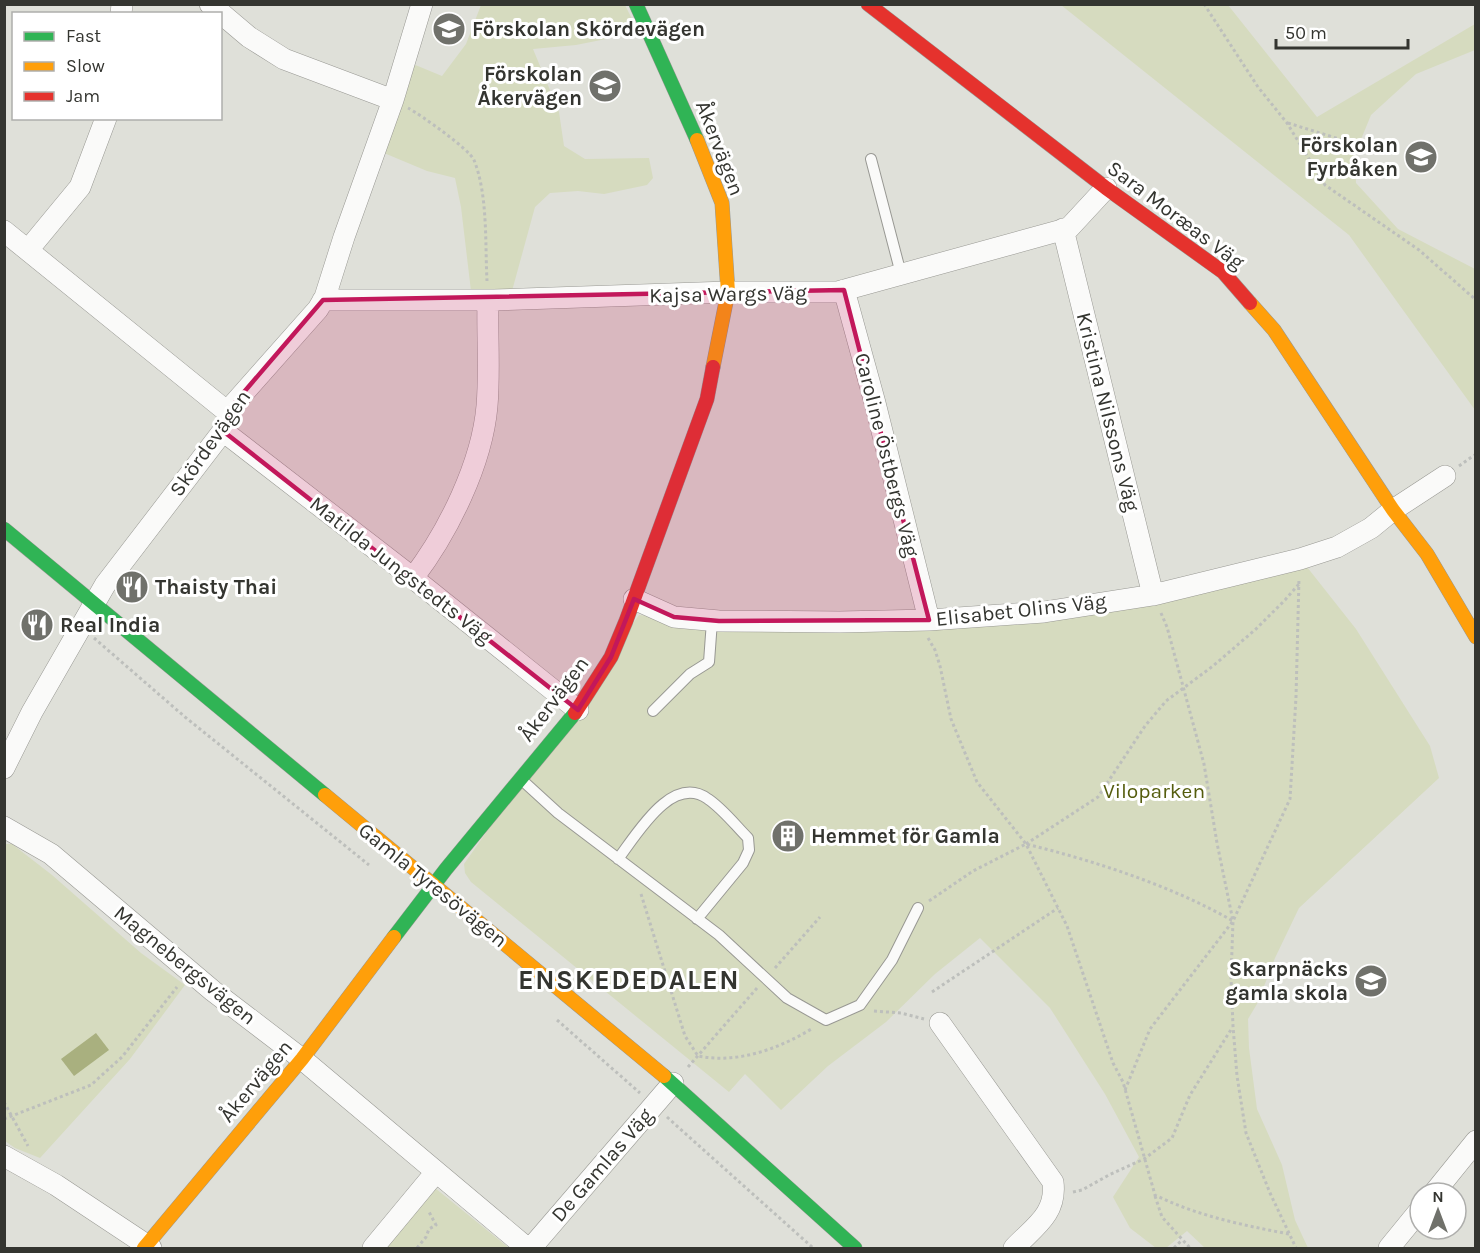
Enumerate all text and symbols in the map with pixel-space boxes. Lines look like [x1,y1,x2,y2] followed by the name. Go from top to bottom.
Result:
[431,11,467,47] school or university icon: Förskolan Skördevägen
[12,12,222,120] legend
[1276,12,1408,50] scale bar
[472,17,705,41] place label: Förskolan Skördevägen
[1285,22,1327,44] text: 50 m
[66,25,101,47] text: Fast
[66,55,105,77] text: Slow
[477,62,582,110] place label: Förskolan Åkervägen
[587,68,623,104] school or university icon: Förskolan Åkervägen
[66,85,100,107] text: Jam
[691,97,749,199] street label: Åkervägen
[1300,133,1398,181] place label: Förskolan Fyrbåken
[1403,139,1439,175] school or university icon: Förskolan Fyrbåken
[1103,156,1249,274] street label: Sara Moræas Väg
[649,281,807,307] street label: Kajsa Wargs Väg
[1072,310,1144,514] street label: Kristina Nilssons Väg
[850,350,924,560] street label: Caroline Östbergs Väg
[165,385,255,501] street label: Skördevägen
[305,491,497,649] street label: Matilda Jungstedts Väg
[114,569,150,605] restaurant icon: Thaisty Thai
[155,575,277,599] place label: Thaisty Thai
[934,589,1108,631] street label: Elisabet Olins Väg
[19,607,55,643] restaurant icon: Real India
[60,613,160,637] place label: Real India
[514,652,594,746] street label: Åkervägen
[1103,779,1205,803] park label: Viloparken
[354,818,512,952] street label: Gamla Tyresövägen
[770,818,806,854] building icon: Hemmet för Gamla
[811,824,1000,848] place label: Hemmet för Gamla
[109,900,261,1030] street label: Magnebergsvägen
[1226,957,1348,1005] place label: Skarpnäcks gamla skola
[1353,963,1389,999] school or university icon: Skarpnäcks gamla skola
[518,964,740,996] district label: ENSKEDEDALEN
[215,1035,297,1127] street label: Åkervägen
[546,1103,658,1227] street label: De Gamlas Väg
[1408,1181,1468,1241] north arrow
[1432,1187,1444,1206] text: N

